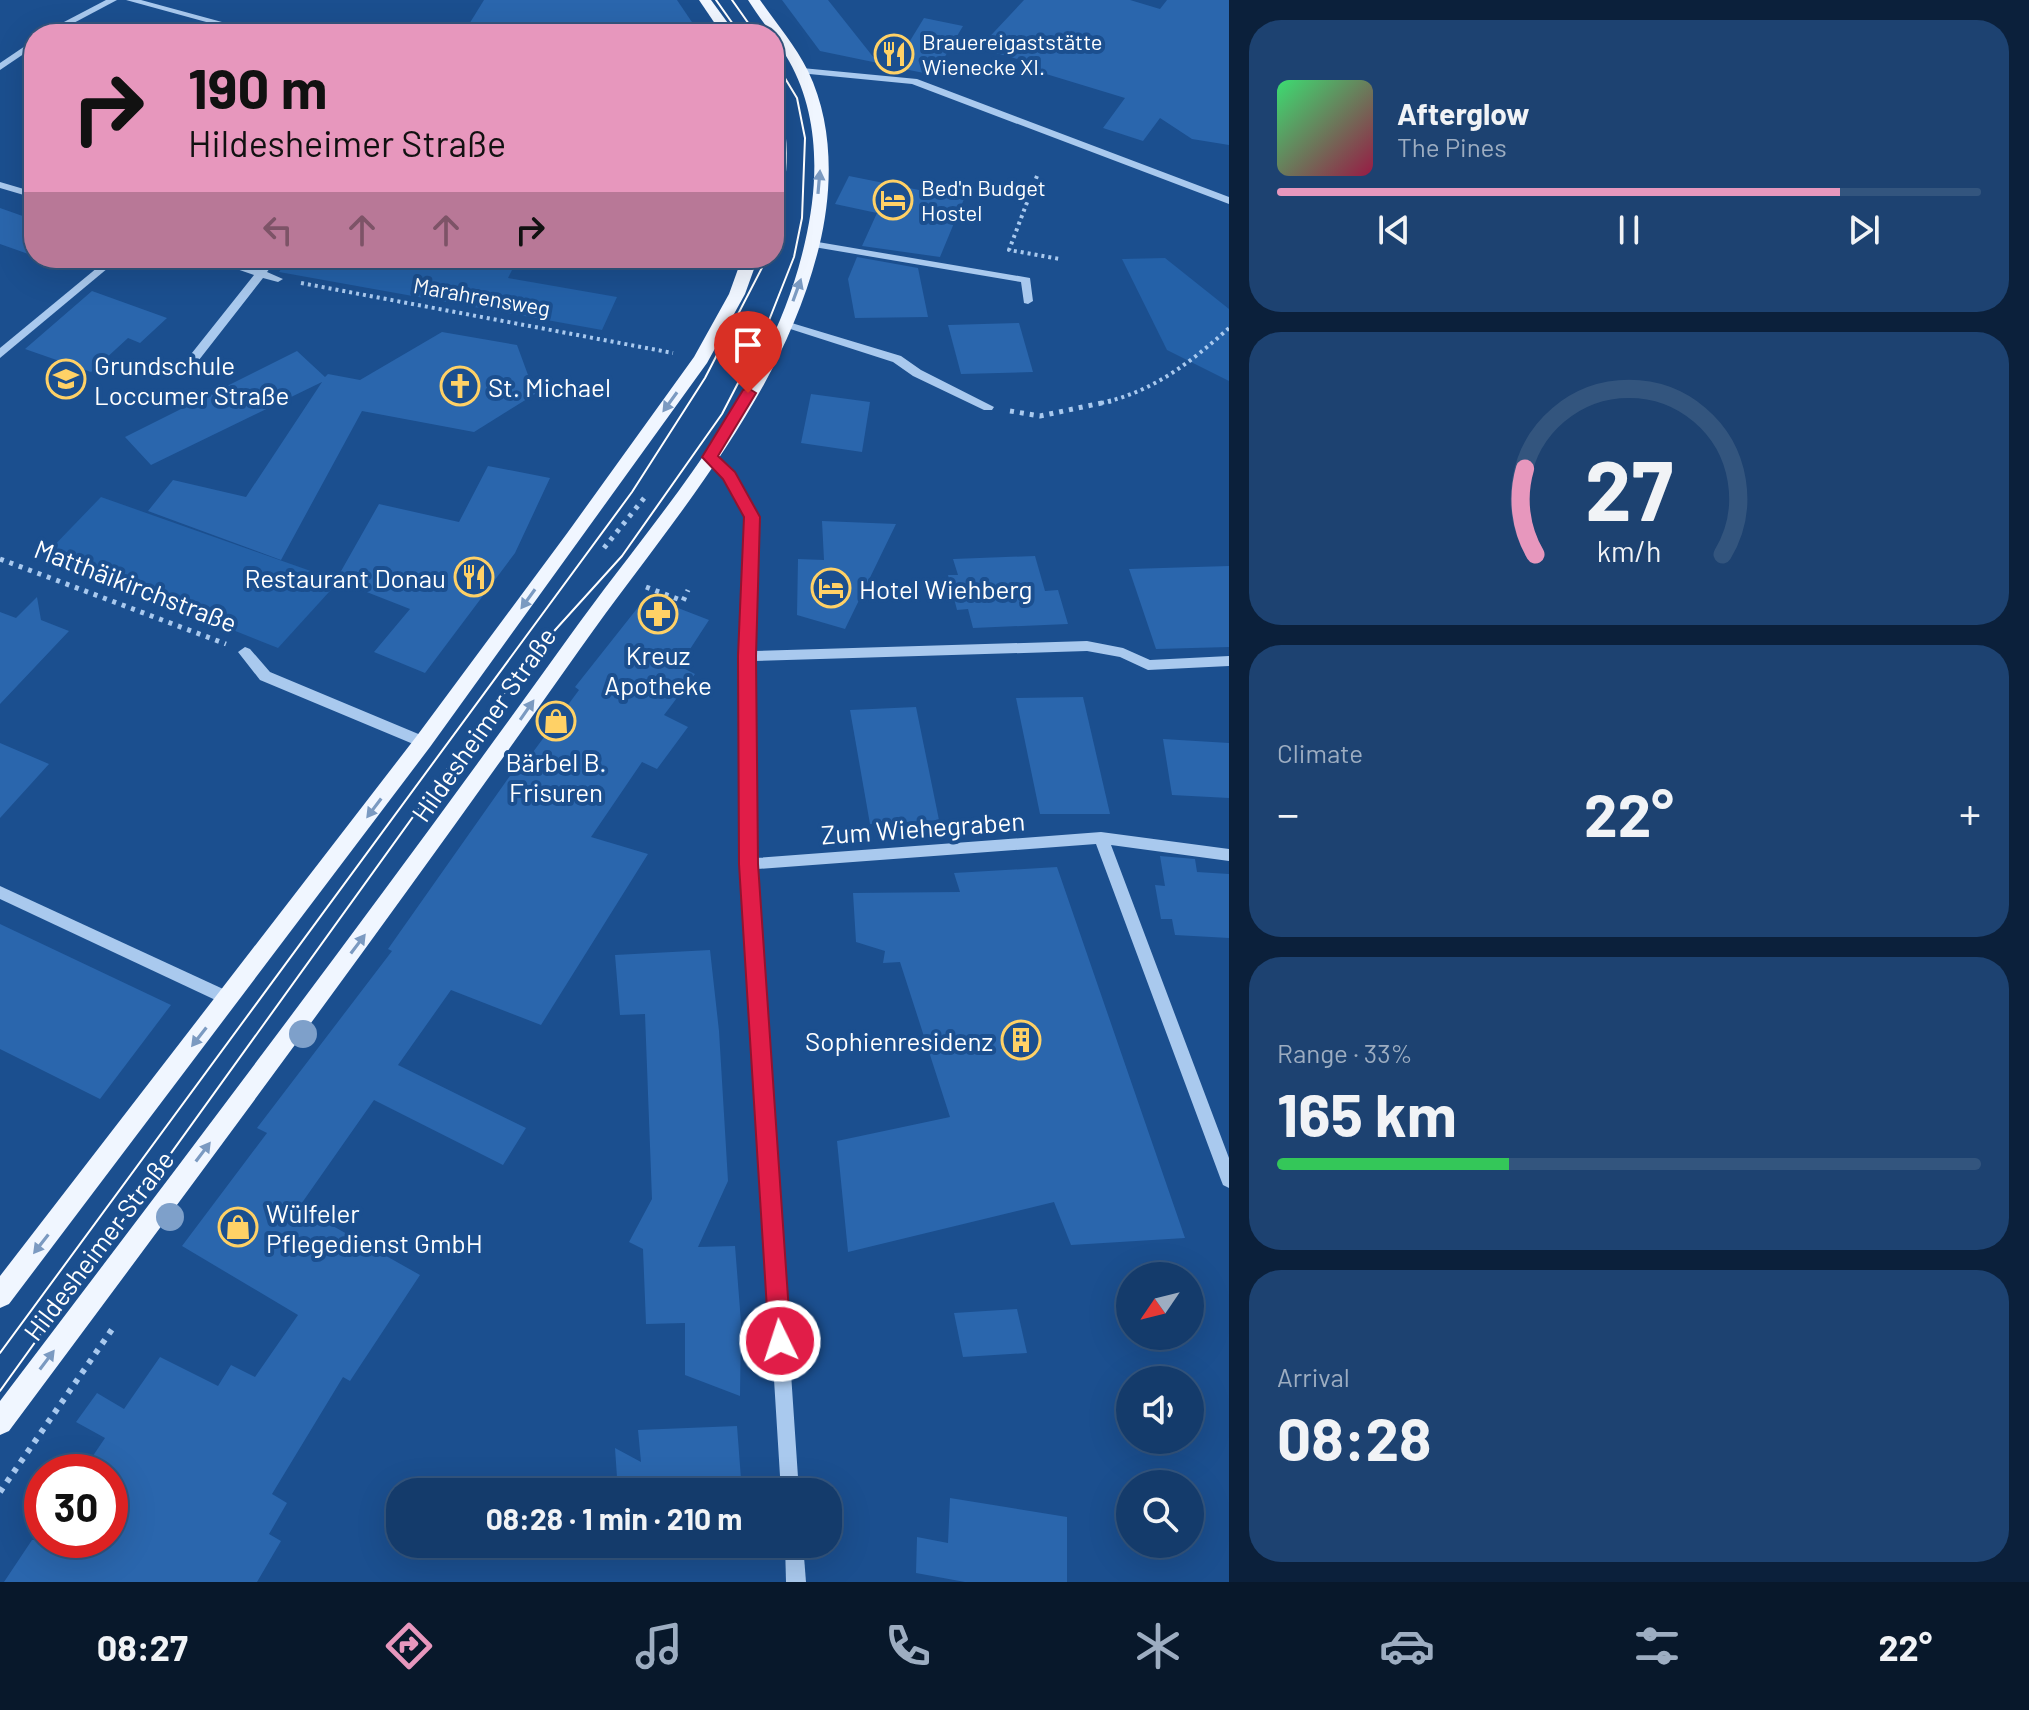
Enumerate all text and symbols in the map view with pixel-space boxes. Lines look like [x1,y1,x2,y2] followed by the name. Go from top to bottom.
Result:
[922,28,1103,79] place label: Brauereigaststätte Wienecke XI.
[873,33,915,75] restaurant icon: Brauereigaststätte Wienecke XI.
[188,53,327,120] text: 190 m
[56,56,160,160] icon: right
[1397,95,1530,131] text: Afterglow
[188,121,506,164] text: Hildesheimer Straße
[1397,131,1507,162] text: The Pines
[813,169,826,194] one-way arrow
[921,174,1046,225] place label: Bed'n Budget Hostel
[872,179,914,221] hotel icon: Bed'n Budget Hostel
[256,208,300,252] icon: left
[340,208,384,252] icon: ahead
[424,208,468,252] icon: ahead
[508,208,552,252] icon: right
[1372,208,1416,252] icon: previous
[1607,208,1651,252] icon: pause
[1842,208,1886,252] icon: next
[412,271,552,321] street label: Marahrensweg
[791,277,804,301] one-way arrow
[714,311,782,393] pin
[726,323,770,367] icon: arrive
[94,349,289,410] place label: Grundschule Loccumer Straße
[45,358,87,400] school or university icon: Grundschule Loccumer Straße
[439,365,481,407] church icon: St. Michael
[488,371,611,402] place label: St. Michael
[663,391,678,412] one-way arrow
[1585,437,1673,537] text: 27
[30,532,242,638] street label: Matthäikirchstraße
[1597,533,1661,568] text: km/h
[453,556,495,598] restaurant icon: Restaurant Donau
[245,562,446,593] place label: Restaurant Donau
[810,567,852,609] hotel icon: Hotel Wiehberg
[859,573,1032,604] place label: Hotel Wiehberg
[521,589,537,610] one-way arrow
[637,593,679,635] pharmacy icon: Kreuz Apotheke
[404,621,562,827] street label: Hildesheimer Straße
[604,639,712,700] place label: Kreuz Apotheke
[519,700,534,721] one-way arrow
[535,700,577,742] shop icon: Bärbel B. Frisuren
[1277,737,1363,768] text: Climate
[505,746,607,807] place label: Bärbel B. Frisuren
[1584,777,1674,849] text: 22°
[1277,786,1299,839] text: −
[1959,786,1981,839] text: +
[366,798,382,818] one-way arrow
[820,804,1026,850] street label: Zum Wiehegraben
[350,934,366,954] one-way arrow
[1000,1019,1042,1061] building icon: Sophienresidenz
[805,1025,993,1056] place label: Sophienresidenz
[192,1027,208,1048] one-way arrow
[1277,1037,1413,1068] text: Range · 33%
[1277,1077,1457,1149] text: 165 km
[194,1142,210,1162] one-way arrow
[16,1144,180,1346] street label: Hildesheimer Straße
[266,1197,483,1258] place label: Wülfeler Pflegedienst GmbH
[217,1206,259,1248] shop icon: Wülfeler Pflegedienst GmbH
[33,1233,49,1254] one-way arrow
[1116,1262,1204,1350] north arrow
[1116,1262,1204,1558] map controls
[738,1299,822,1383] position arrow
[38,1350,54,1370] one-way arrow
[1277,1361,1350,1392] text: Arrival
[1116,1366,1204,1454] button: sound
[1277,1401,1432,1473] text: 08:28
[24,1454,128,1558] speed limit sign: 30
[1116,1470,1204,1558] button: search
[486,1500,742,1536] text: 08:28 · 1 min · 210 m
[381,1618,437,1674] icon: directions
[631,1618,687,1674] icon: music
[880,1618,936,1674] icon: phone
[1130,1618,1186,1674] icon: climate
[1379,1618,1435,1674] icon: car
[1629,1618,1685,1674] icon: filters
[97,1625,188,1668] text: 08:27
[1878,1625,1932,1668] text: 22°

